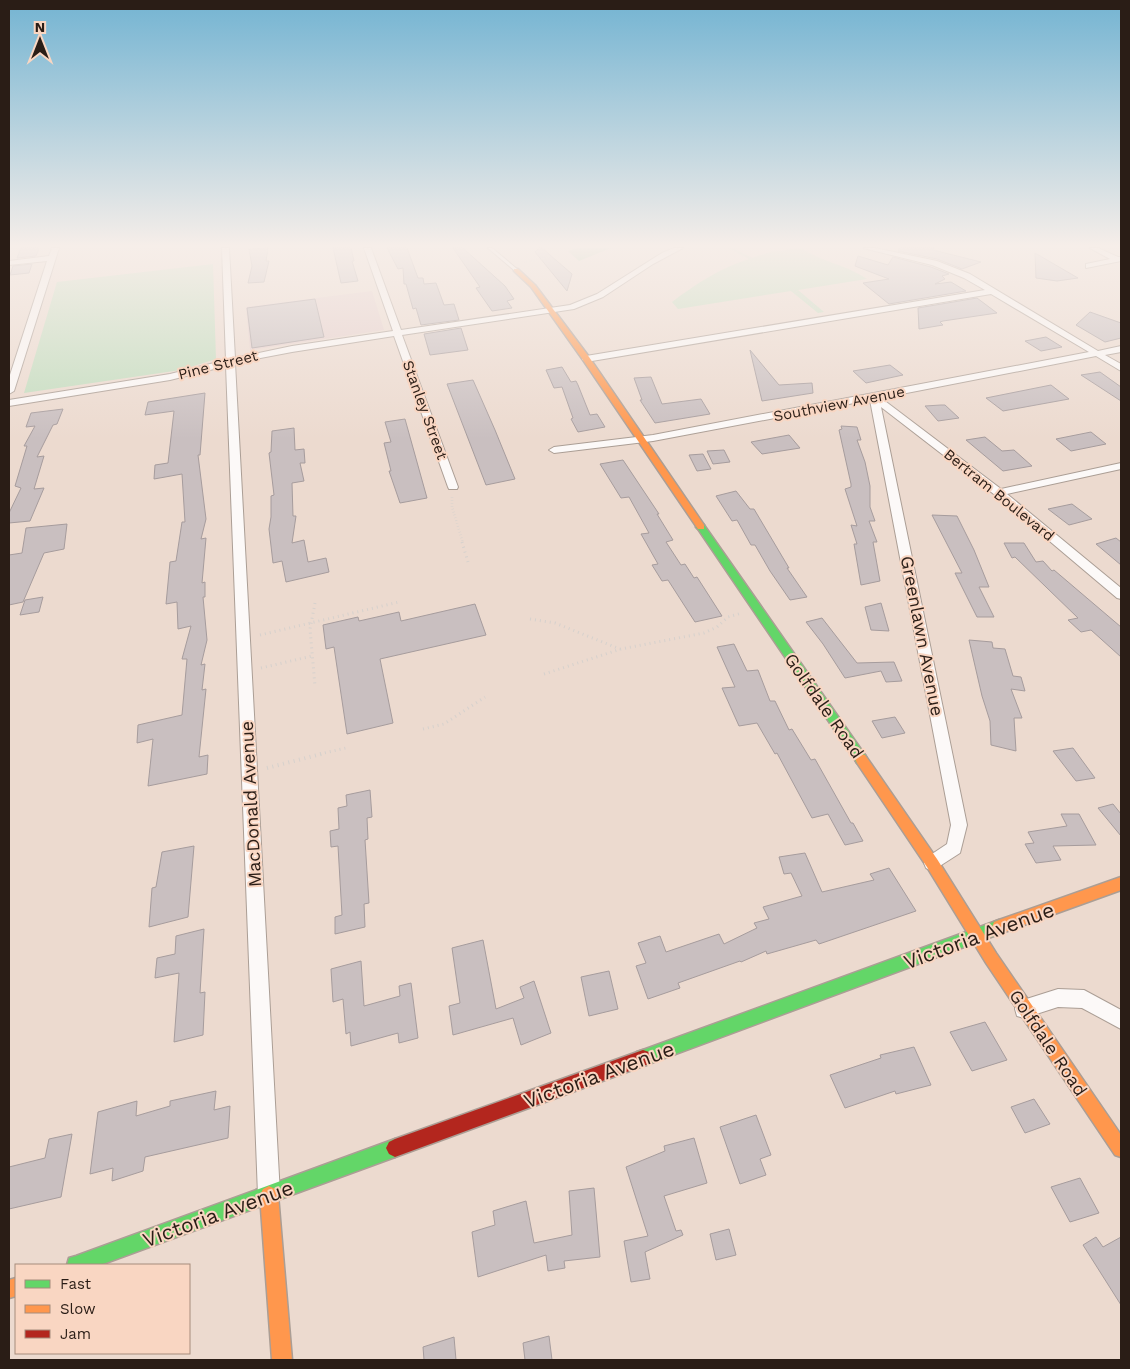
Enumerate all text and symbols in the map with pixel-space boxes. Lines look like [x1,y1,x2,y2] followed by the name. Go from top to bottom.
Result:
[15,15,65,65] north arrow
[35,19,45,35] text: N
[176,346,260,384] street label: Pine Street
[399,358,452,463] street label: Stanley Street
[772,382,906,426] street label: Southview Avenue
[940,445,1058,545] street label: Bertram Boulevard
[897,554,948,718] street label: Greenlawn Avenue
[780,649,868,762] street label: Golfdale Road
[236,720,265,888] street label: MacDonald Avenue
[900,897,1058,974] street label: Victoria Avenue
[1005,986,1092,1100] street label: Golfdale Road
[520,1036,678,1113] street label: Victoria Avenue
[139,1175,297,1252] street label: Victoria Avenue
[15,1264,190,1354] legend
[60,1275,92,1293] text: Fast
[60,1300,96,1318] text: Slow
[60,1325,91,1343] text: Jam

